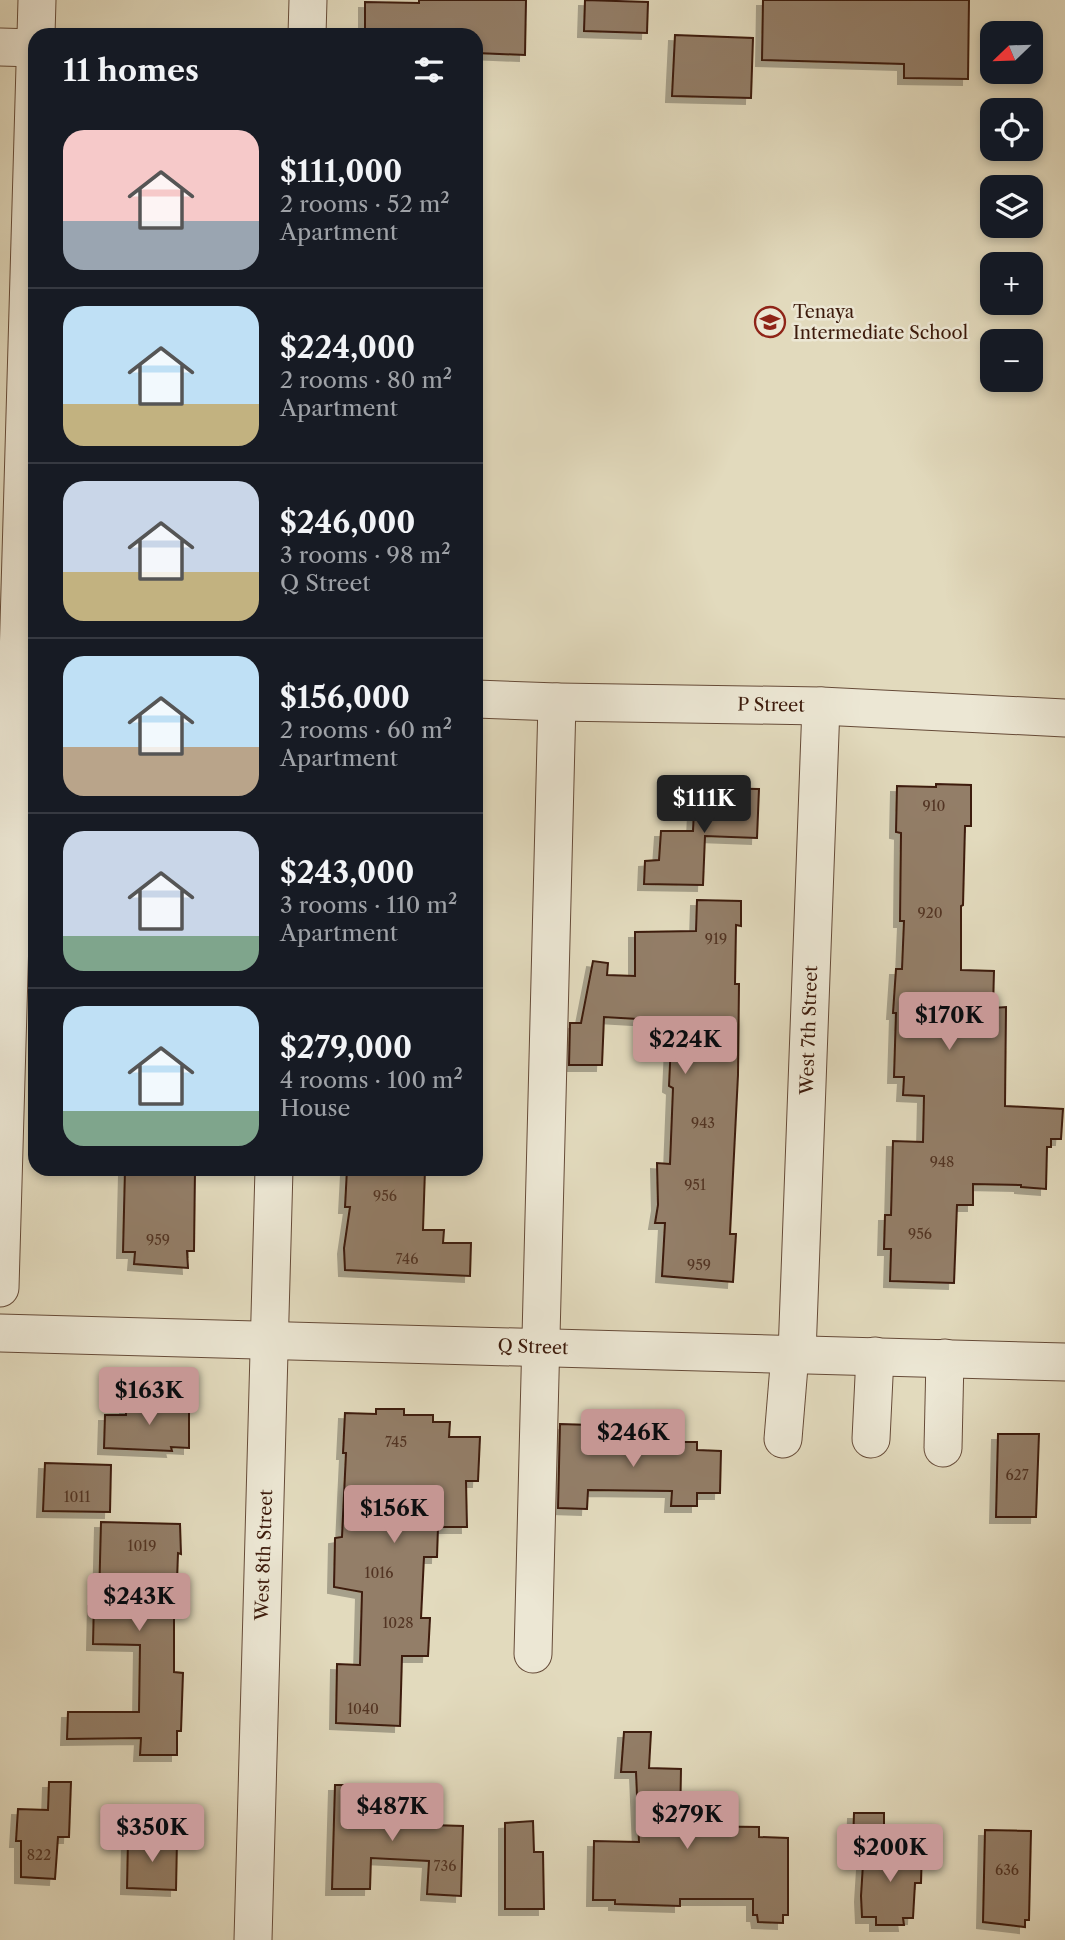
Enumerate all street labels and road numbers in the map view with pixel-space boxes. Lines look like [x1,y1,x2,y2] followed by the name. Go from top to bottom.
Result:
[737,693,805,717] street label: P Street
[796,964,822,1096] street label: West 7th Street
[497,1335,569,1359] street label: Q Street
[251,1488,277,1622] street label: West 8th Street

